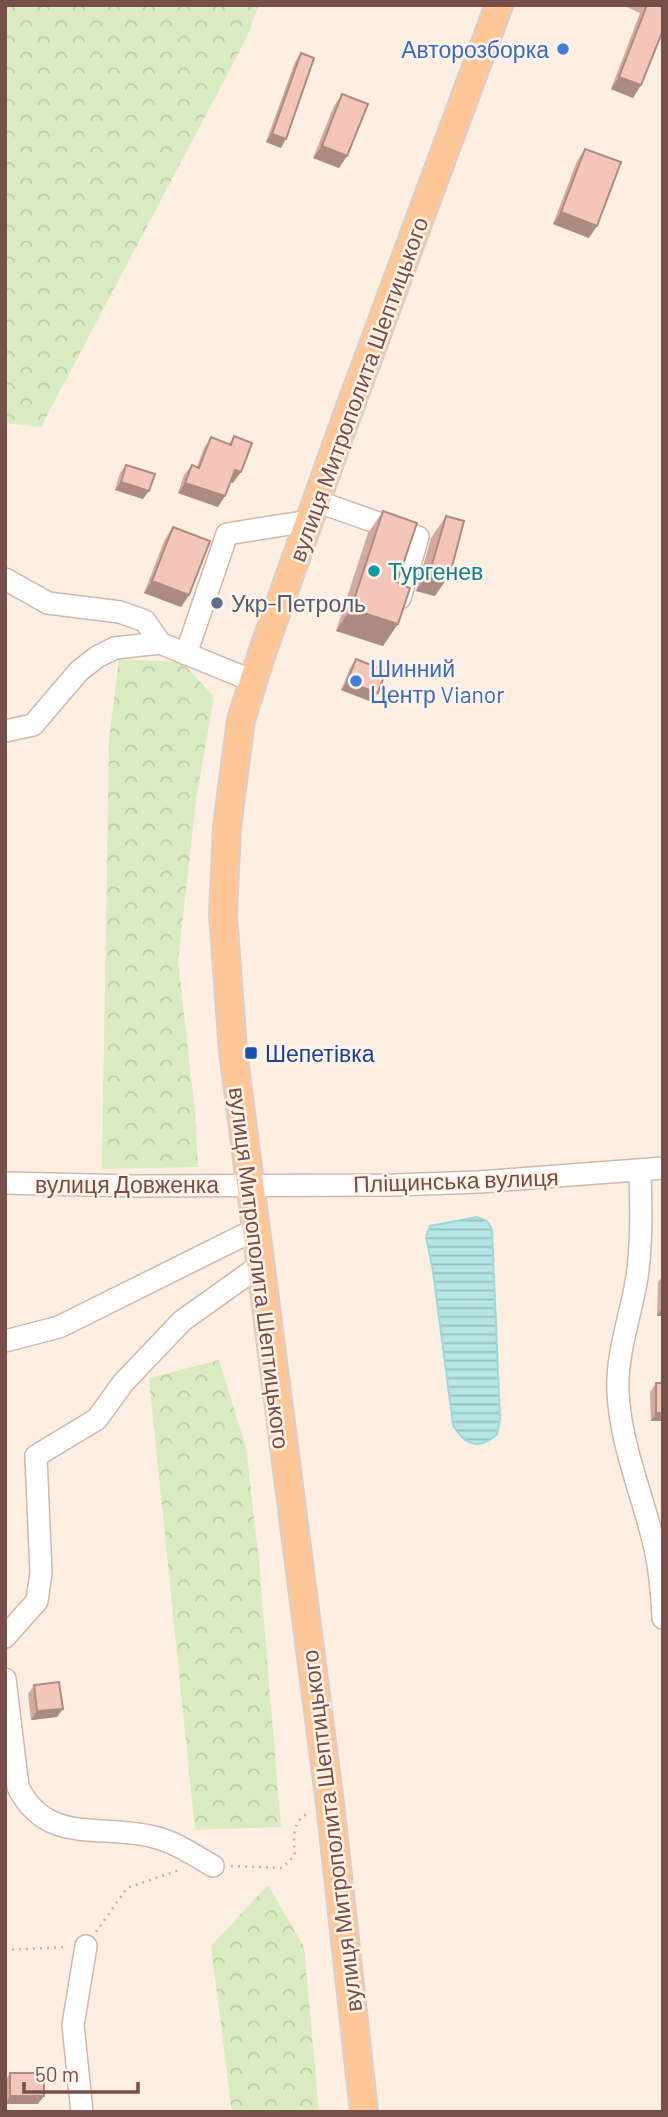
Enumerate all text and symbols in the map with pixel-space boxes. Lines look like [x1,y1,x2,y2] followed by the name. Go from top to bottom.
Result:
[401,35,549,63] place label: Авторозборка
[555,41,571,57] marker: Авторозборка
[282,213,434,565] street label: вулиця Митрополита Шептицького
[388,557,483,585] place label: Тургенев
[366,563,382,579] marker: Тургенев
[231,589,366,617] place label: Укр-Петроль
[209,595,225,611] marker: Укр-Петроль
[370,654,505,708] place label: Шинний Центр Vianor
[348,673,364,689] marker: Шинний Центр Vianor
[265,1039,375,1067] place label: Шепетівка
[243,1045,259,1061] marker: Шепетівка
[224,1085,296,1451] street label: вулиця Митрополита Шептицького
[353,1162,559,1198] street label: Пліщинська вулиця
[35,1170,219,1198] street label: вулиця Довженка
[295,1648,367,2014] street label: вулиця Митрополита Шептицького
[24,2050,138,2094] scale bar
[35,2061,79,2086] text: 50 m

